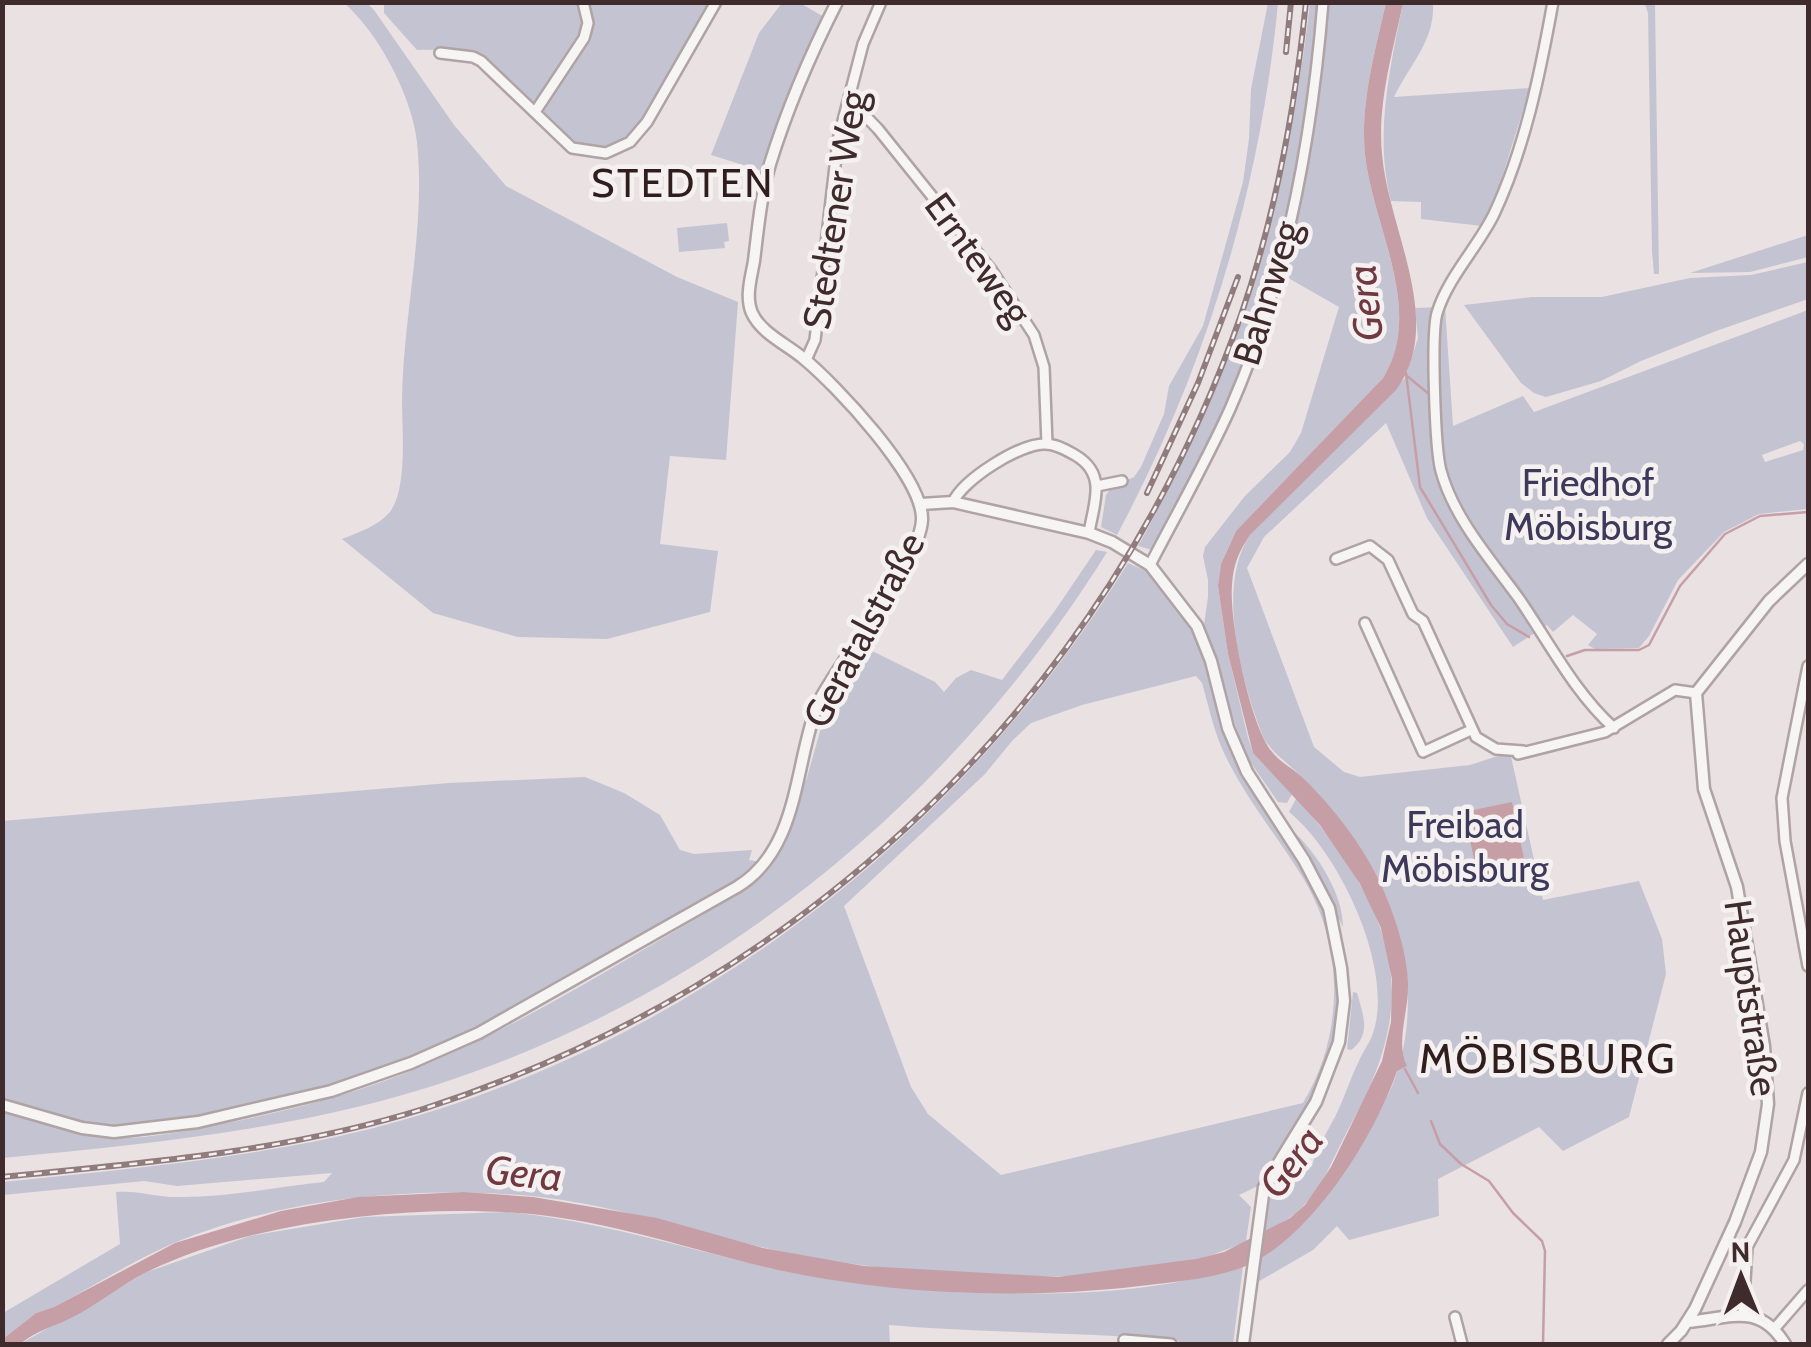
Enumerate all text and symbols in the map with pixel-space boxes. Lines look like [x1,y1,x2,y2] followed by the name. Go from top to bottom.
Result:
[792,86,877,333] street label: Stedtener Weg
[591,158,775,207] district label: STEDTEN
[915,184,1043,335] street label: Ernteweg
[1222,214,1311,371] street label: Bahnweg
[1336,262,1393,344] water label: Gera
[1504,459,1673,550] park label: Friedhof Möbisburg
[793,524,935,735] street label: Geratalstraße
[1381,801,1550,892] park label: Freibad Möbisburg
[1714,897,1789,1099] street label: Hauptstraße
[1419,1032,1677,1084] district label: MÖBISBURG
[1248,1116,1333,1207] water label: Gera
[483,1144,565,1201] water label: Gera
[1691,1227,1791,1327] north arrow
[1730,1235,1751,1269] text: N

